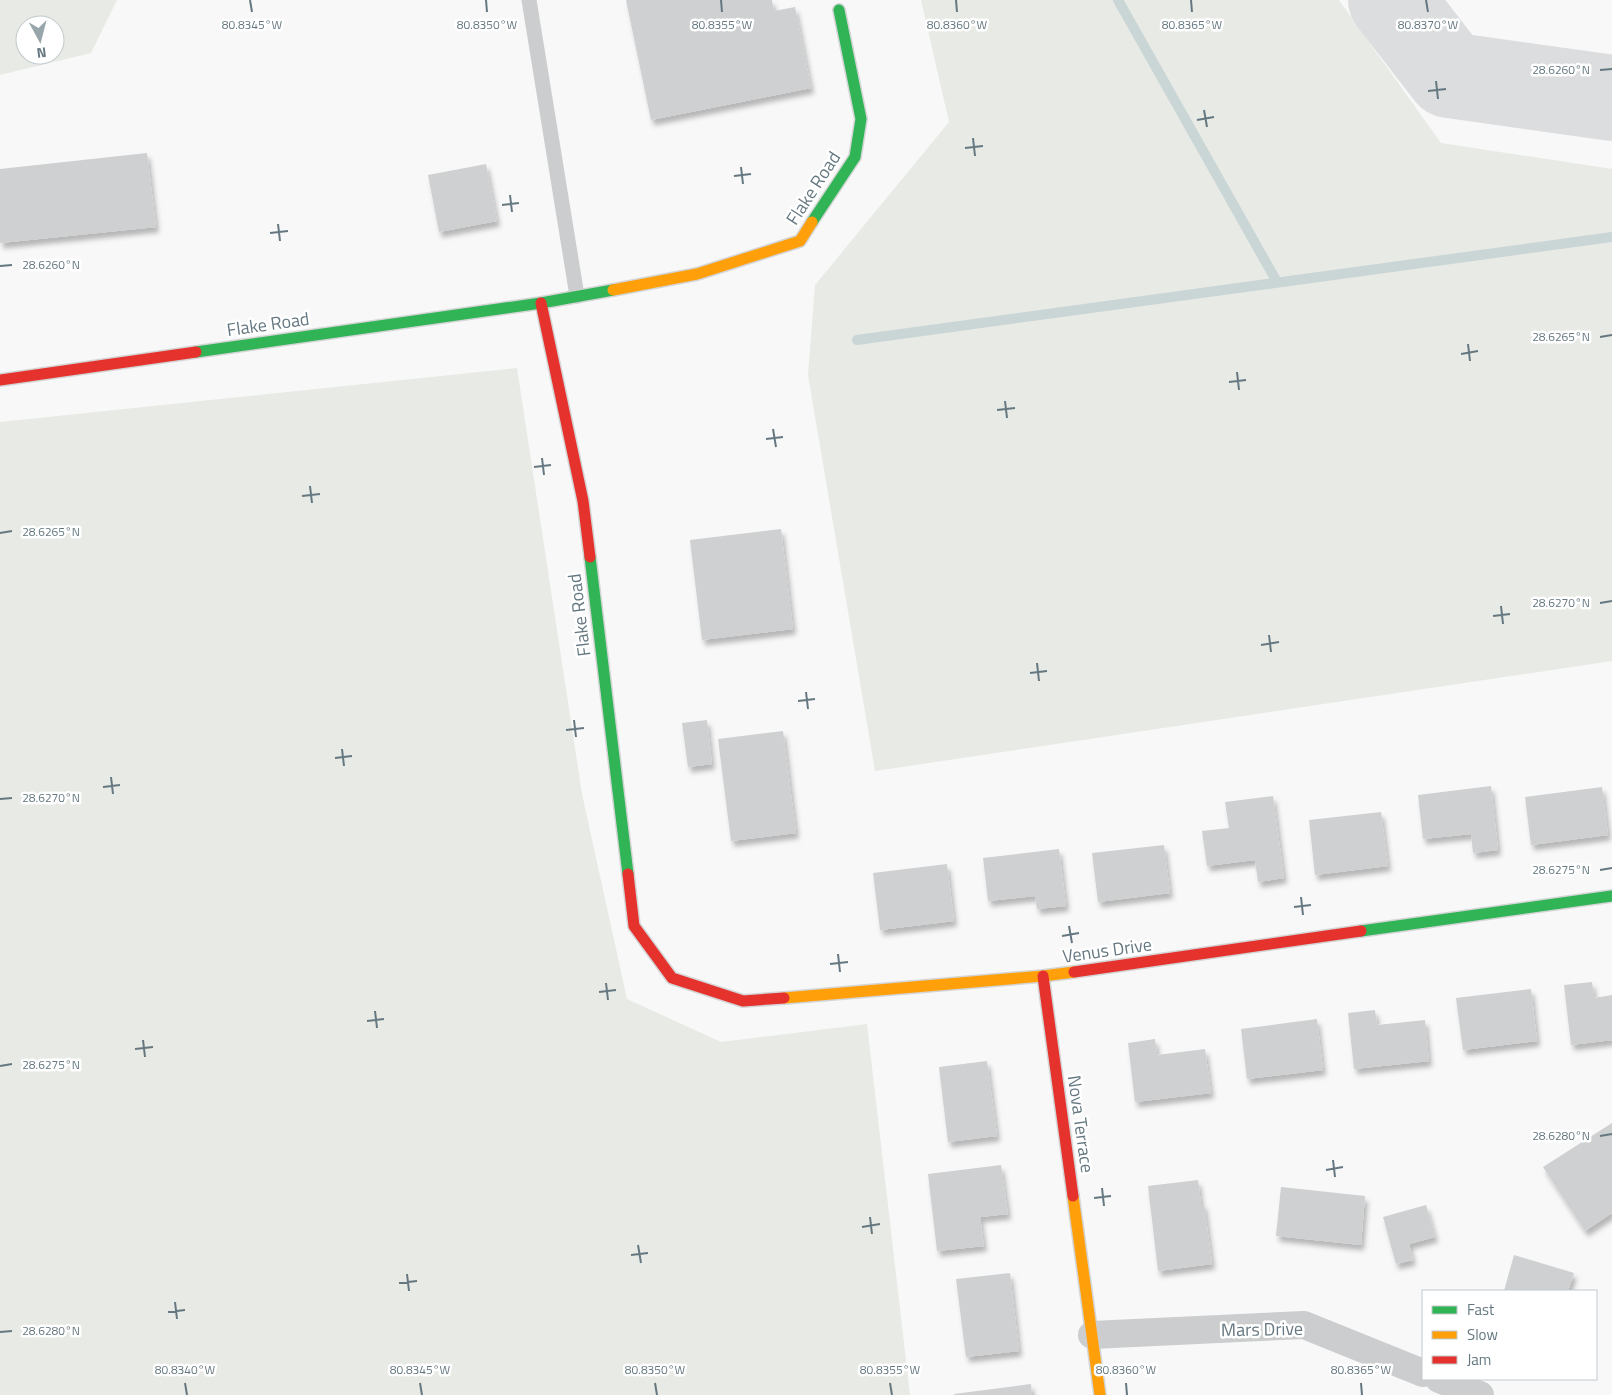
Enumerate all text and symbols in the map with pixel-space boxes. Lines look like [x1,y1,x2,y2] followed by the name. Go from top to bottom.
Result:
[15,15,65,65] north arrow
[222,15,282,34] text: 80.8345°W
[457,15,517,34] text: 80.8350°W
[692,15,752,34] text: 80.8355°W
[927,15,987,34] text: 80.8360°W
[1162,15,1222,34] text: 80.8365°W
[1398,15,1458,34] text: 80.8370°W
[36,42,48,64] text: N
[1532,60,1590,79] text: 28.6260°N
[779,146,847,230] street label: Flake Road
[22,255,80,274] text: 28.6260°N
[225,305,311,343] street label: Flake Road
[1532,327,1590,346] text: 28.6265°N
[22,522,80,541] text: 28.6265°N
[561,572,597,658] street label: Flake Road
[1532,593,1590,612] text: 28.6270°N
[22,788,80,807] text: 28.6270°N
[1532,860,1590,879] text: 28.6275°N
[1061,930,1153,970] street label: Venus Drive
[22,1055,80,1074] text: 28.6275°N
[1061,1074,1101,1174] street label: Nova Terrace
[1532,1126,1590,1145] text: 28.6280°N
[1422,1290,1597,1380] legend
[1467,1298,1495,1321] text: Fast
[1221,1315,1303,1343] street label: Mars Drive
[22,1321,80,1340] text: 28.6280°N
[1467,1323,1498,1346] text: Slow
[1467,1348,1491,1371] text: Jam
[155,1360,215,1379] text: 80.8340°W
[390,1360,450,1379] text: 80.8345°W
[625,1360,685,1379] text: 80.8350°W
[860,1360,920,1379] text: 80.8355°W
[1096,1360,1156,1379] text: 80.8360°W
[1331,1360,1391,1379] text: 80.8365°W

